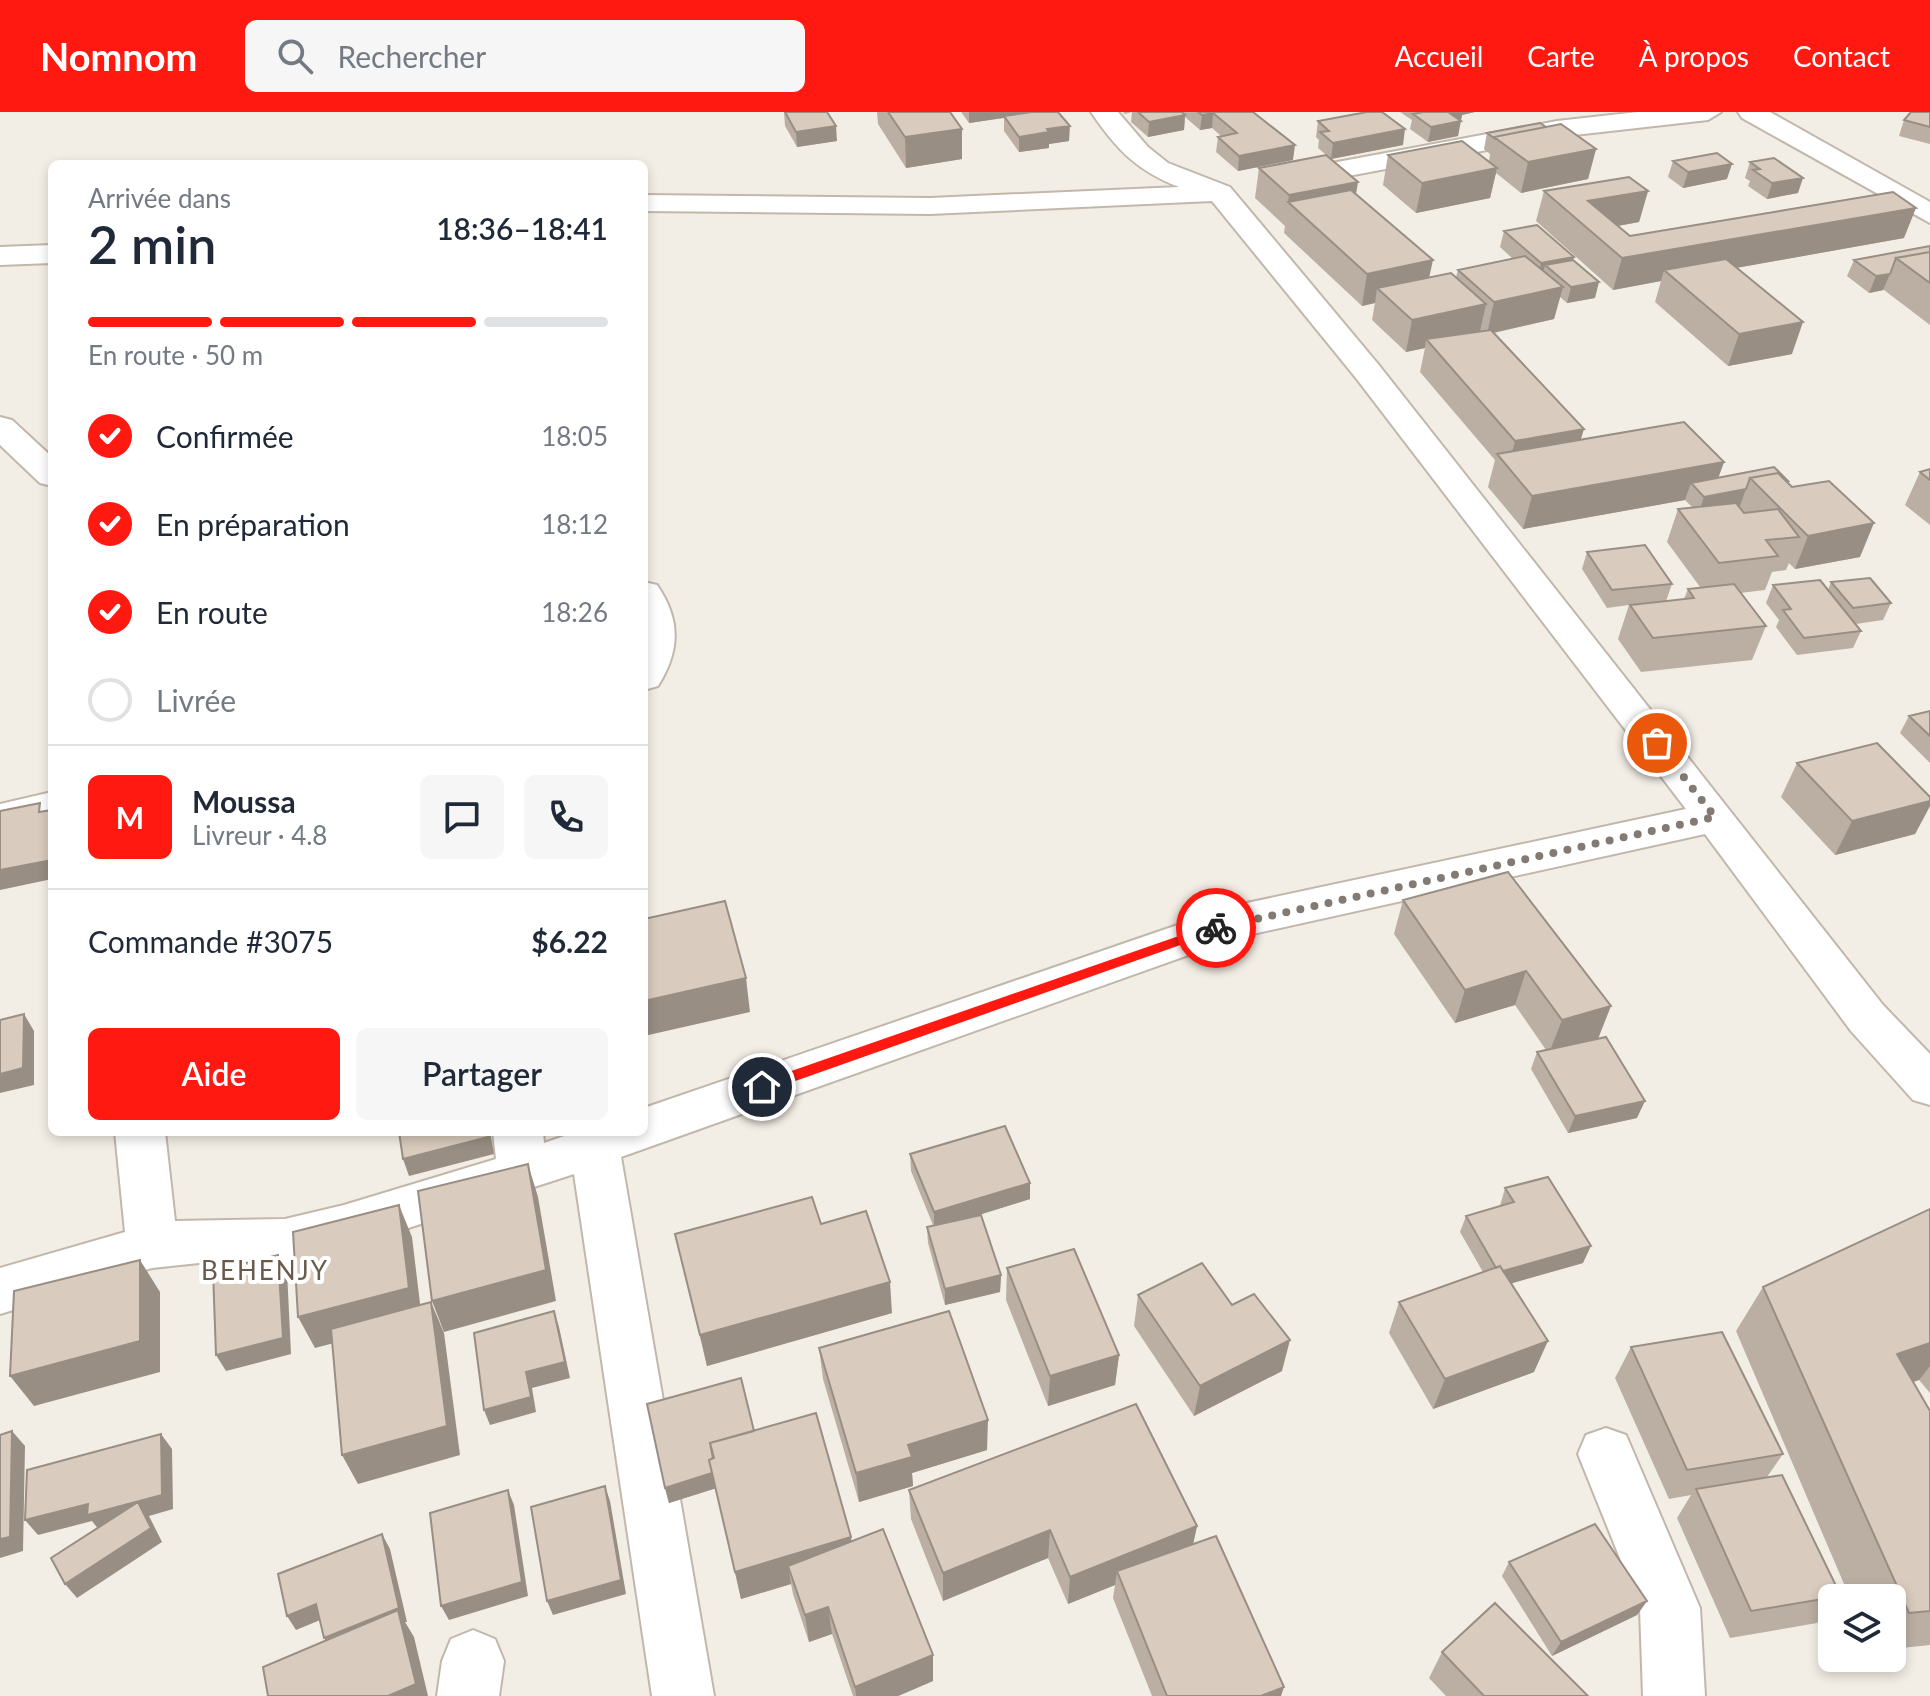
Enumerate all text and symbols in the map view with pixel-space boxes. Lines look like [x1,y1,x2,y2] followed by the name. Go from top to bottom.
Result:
[245,20,805,92] search box
[40,33,197,79] text: Nomnom
[273,34,317,78] icon: search
[337,38,486,74] text: Rechercher
[1394,39,1483,73] text: Accueil
[1527,39,1595,73] text: Carte
[1639,39,1749,73] text: À propos
[1793,39,1890,73] text: Contact
[88,182,231,214] text: Arrivée dans
[436,210,608,246] text: 18:36–18:41
[88,213,216,275] text: 2 min
[88,339,263,371] text: En route · 50 m
[88,414,132,458] icon: check
[156,418,294,454] text: Confirmée
[541,420,608,452] text: 18:05
[88,502,132,546] icon: check
[156,506,350,542] text: En préparation
[541,508,608,540] text: 18:12
[88,590,132,634] icon: check
[156,594,268,630] text: En route
[541,596,608,628] text: 18:26
[156,682,236,718] text: Livrée
[1623,709,1691,777] pin
[1635,721,1679,765] icon: bag
[420,775,504,859] button: chat
[524,775,608,859] button: phone
[192,783,296,819] text: Moussa
[116,799,144,835] text: M
[192,819,327,851] text: Livreur · 4.8
[1176,888,1256,968] courier
[1194,906,1238,950] icon: bike
[88,923,333,959] text: Commande #3075
[531,923,608,959] text: $6.22
[88,1028,340,1120] button: Aide
[356,1028,608,1120] button: Partager
[728,1053,796,1121] pin
[740,1065,784,1109] icon: home
[201,1254,329,1286] district label: BEHENJY
[1818,1584,1906,1672] map controls
[1818,1584,1906,1672] button: layers

